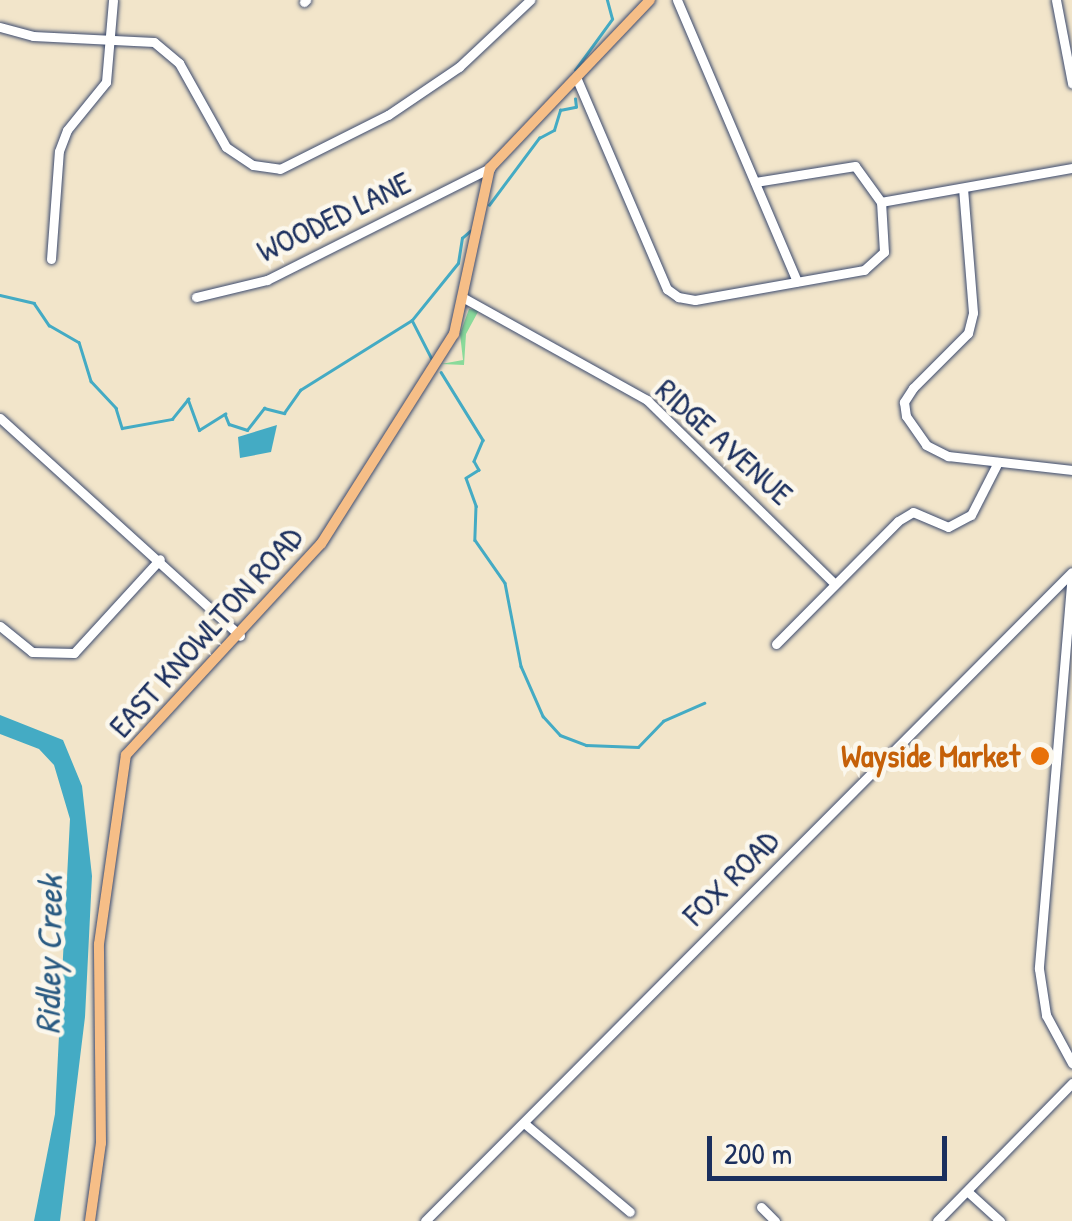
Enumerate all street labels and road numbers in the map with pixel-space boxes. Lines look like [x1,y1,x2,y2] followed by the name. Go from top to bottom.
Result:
[251,163,417,271] street label: WOODED LANE
[648,371,800,513] street label: RIDGE AVENUE
[101,519,311,745] street label: EAST KNOWLTON ROAD
[675,822,787,934] street label: FOX ROAD

